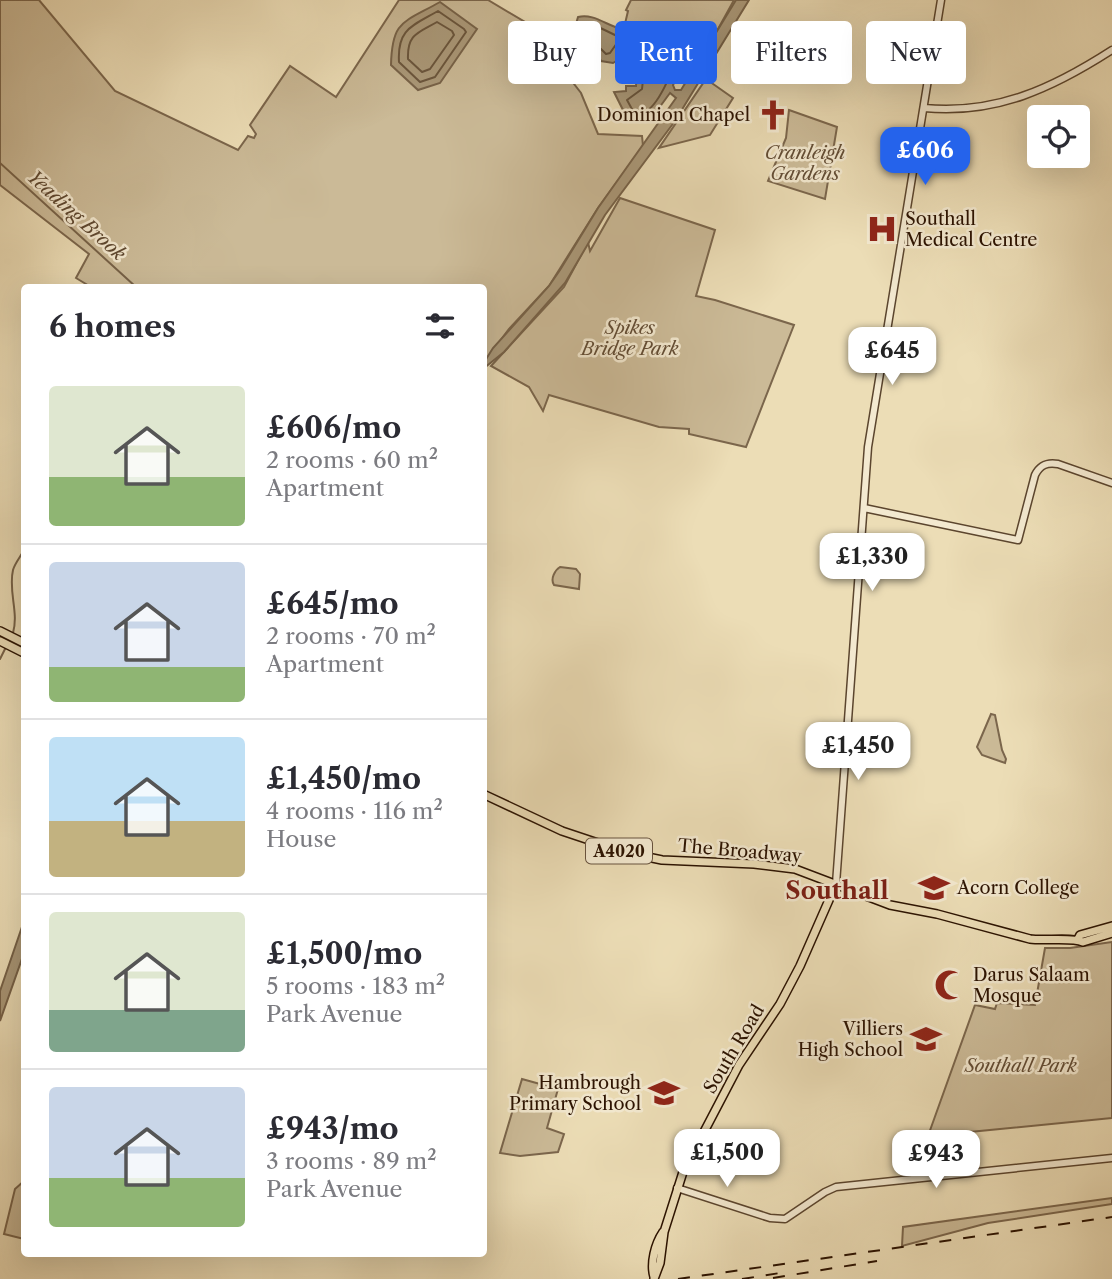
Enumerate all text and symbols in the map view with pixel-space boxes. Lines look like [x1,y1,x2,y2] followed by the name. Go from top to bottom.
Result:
[508,21,601,84] chip: Buy
[615,21,717,84] chip: Rent
[731,21,852,84] chip: Filters
[866,21,966,84] chip: New
[756,98,790,132] church icon: Dominion Chapel
[597,104,750,126] place label: Dominion Chapel
[1027,105,1090,168] map controls
[1027,105,1090,168] button: locate
[884,128,966,187] pin: £606
[896,136,954,164] text: £606
[765,142,845,185] park label: Cranleigh Gardens
[23,165,131,265] water label: Yeading Brook
[905,208,1037,251] place label: Southall Medical Centre
[865,212,899,246] hospital icon: Southall Medical Centre
[421,307,459,345] icon: filters
[49,308,176,345] text: 6 homes
[579,317,679,360] park label: Spikes Bridge Park
[851,328,933,387] pin: £645
[864,336,920,364] text: £645
[266,409,401,446] text: £606/mo
[105,414,189,498] icon: home
[266,446,438,474] text: 2 rooms · 60 m²
[266,474,384,502] text: Apartment
[815,534,929,593] pin: £1,330
[836,542,908,570] text: £1,330
[266,585,399,622] text: £645/mo
[105,590,189,674] icon: home
[266,622,436,650] text: 2 rooms · 70 m²
[266,650,384,678] text: Apartment
[801,722,915,782] pin: £1,450
[821,731,895,759] text: £1,450
[266,760,421,797] text: £1,450/mo
[105,765,189,849] icon: home
[266,797,443,825] text: 4 rooms · 116 m²
[266,825,336,853] text: House
[677,835,804,867] street label: The Broadway
[586,838,652,864] road number: A4020
[917,871,951,905] school or university icon: Acorn College
[785,876,889,905] district label: Southall
[956,877,1079,899] place label: Acorn College
[266,935,422,972] text: £1,500/mo
[105,940,189,1024] icon: home
[973,964,1090,1007] place label: Darus Salaam Mosque
[933,968,967,1002] mosque icon: Darus Salaam Mosque
[266,972,445,1000] text: 5 rooms · 183 m²
[266,1000,402,1028] text: Park Avenue
[699,1001,769,1097] street label: South Road
[798,1018,903,1061] place label: Villiers High School
[909,1022,943,1056] school or university icon: Villiers High School
[964,1055,1078,1077] park label: Southall Park
[509,1072,641,1115] place label: Hambrough Primary School
[647,1076,681,1110] school or university icon: Hambrough Primary School
[266,1110,399,1147] text: £943/mo
[105,1115,189,1199] icon: home
[670,1130,784,1189] pin: £1,500
[895,1130,977,1190] pin: £943
[690,1138,764,1166] text: £1,500
[908,1139,964,1167] text: £943
[266,1147,437,1175] text: 3 rooms · 89 m²
[266,1175,402,1203] text: Park Avenue

